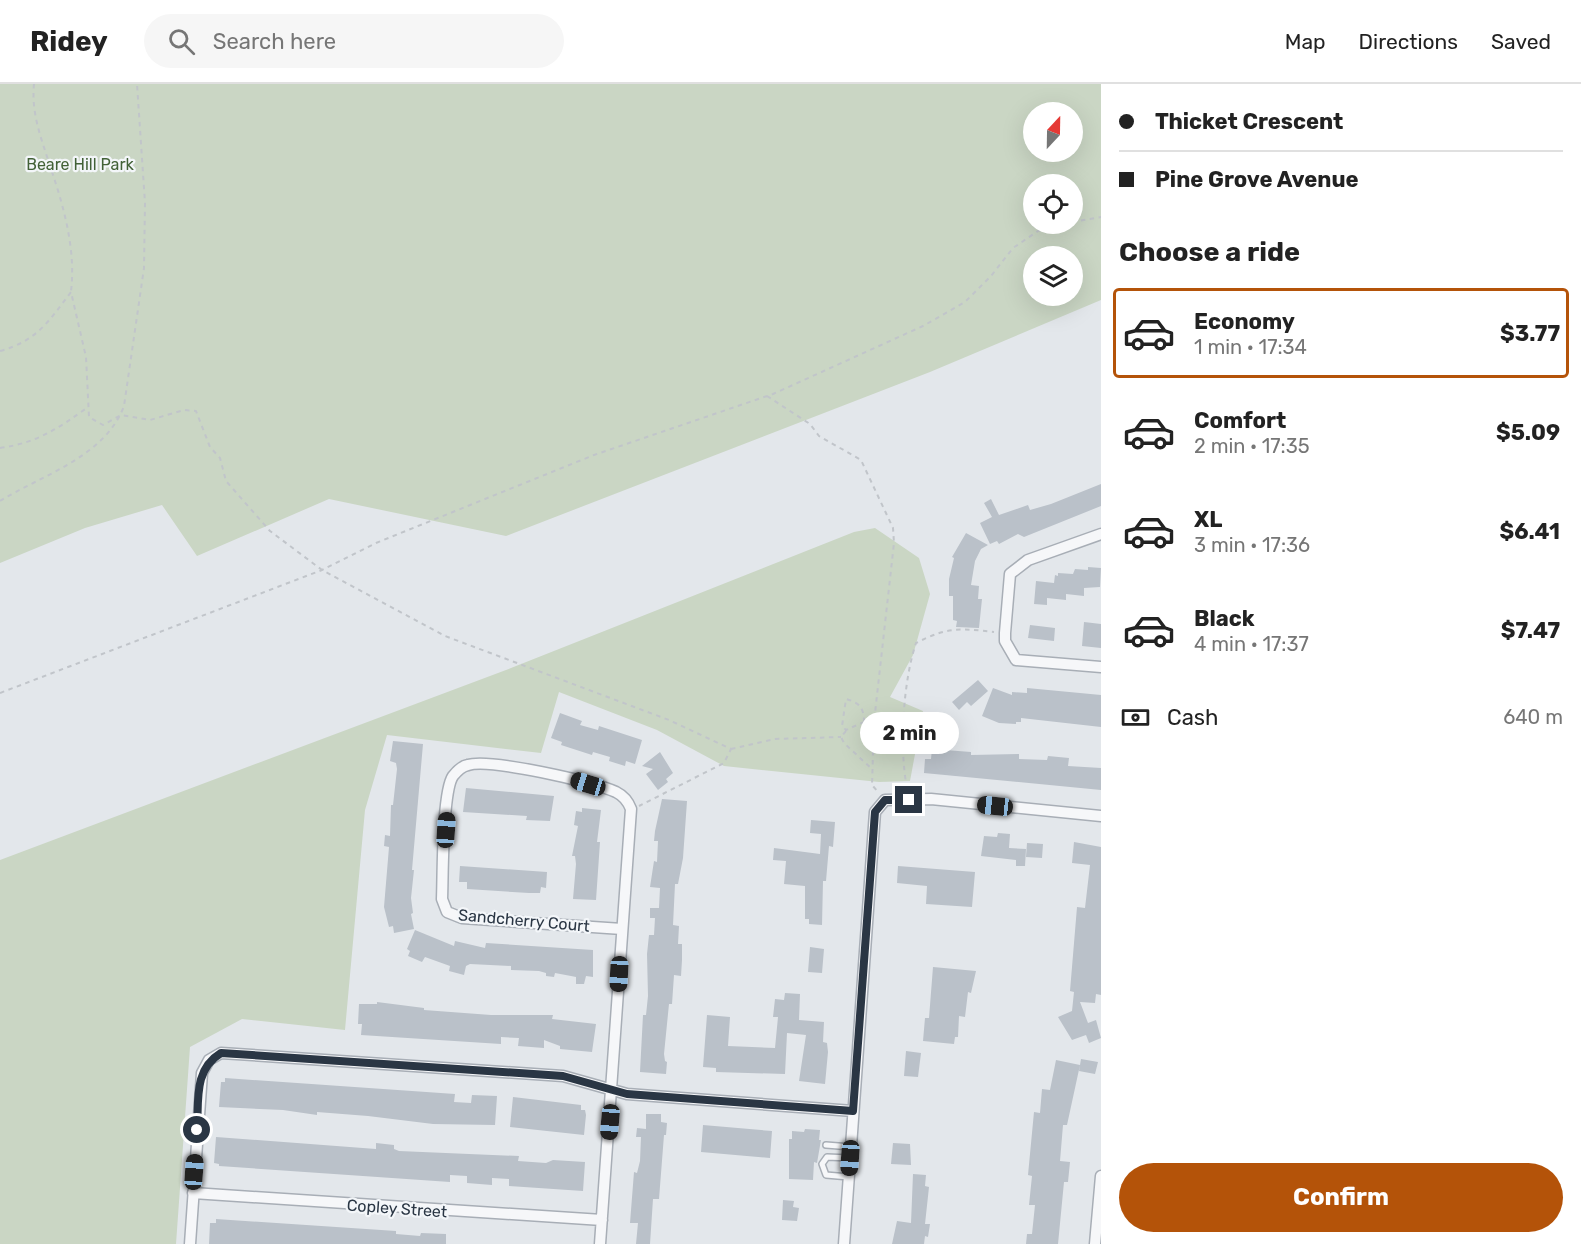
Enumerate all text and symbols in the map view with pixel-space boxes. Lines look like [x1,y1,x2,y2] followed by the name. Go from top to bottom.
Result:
[144,14,564,68] search box
[30,25,108,58] text: Ridey
[165,25,198,58] icon: search
[213,28,336,55] text: Search here
[1285,29,1326,54] text: Map
[1359,29,1458,54] text: Directions
[1491,29,1551,54] text: Saved
[1023,102,1083,162] north arrow
[1023,102,1083,306] map controls
[1155,108,1343,135] text: Thicket Crescent
[26,155,135,174] park label: Beare Hill Park
[1155,166,1359,193] text: Pine Grove Avenue
[1023,174,1083,234] button: locate
[1119,236,1300,268] text: Choose a ride
[1023,246,1083,306] button: layers
[1122,306,1176,360] icon: car
[1194,308,1295,335] text: Economy
[1500,320,1560,347] text: $3.77
[1194,335,1307,359] text: 1 min · 17:34
[1122,405,1176,459] icon: car
[1194,407,1286,434] text: Comfort
[1496,419,1560,446] text: $5.09
[1194,434,1310,458] text: 2 min · 17:35
[1122,504,1176,558] icon: car
[1194,506,1222,533] text: XL
[1499,518,1560,545] text: $6.41
[1194,533,1310,557] text: 3 min · 17:36
[1122,603,1176,657] icon: car
[1194,605,1255,632] text: Black
[1501,617,1560,644] text: $7.47
[1194,632,1309,656] text: 4 min · 17:37
[1119,701,1152,734] icon: cash
[1167,704,1218,731] text: Cash
[1503,705,1563,729] text: 640 m
[860,713,958,755] callout: 2 min
[882,721,937,745] text: 2 min
[568,770,608,798] car
[895,786,922,813] route end
[976,795,1014,817] car
[436,811,456,849] car
[457,905,590,936] street label: Sandcherry Court
[609,956,629,992] car
[599,1103,621,1141] car
[183,1116,210,1143] route start
[840,1139,860,1177] car
[184,1153,204,1191] car
[1119,1163,1563,1232] button: Confirm
[346,1196,448,1221] street label: Copley Street

